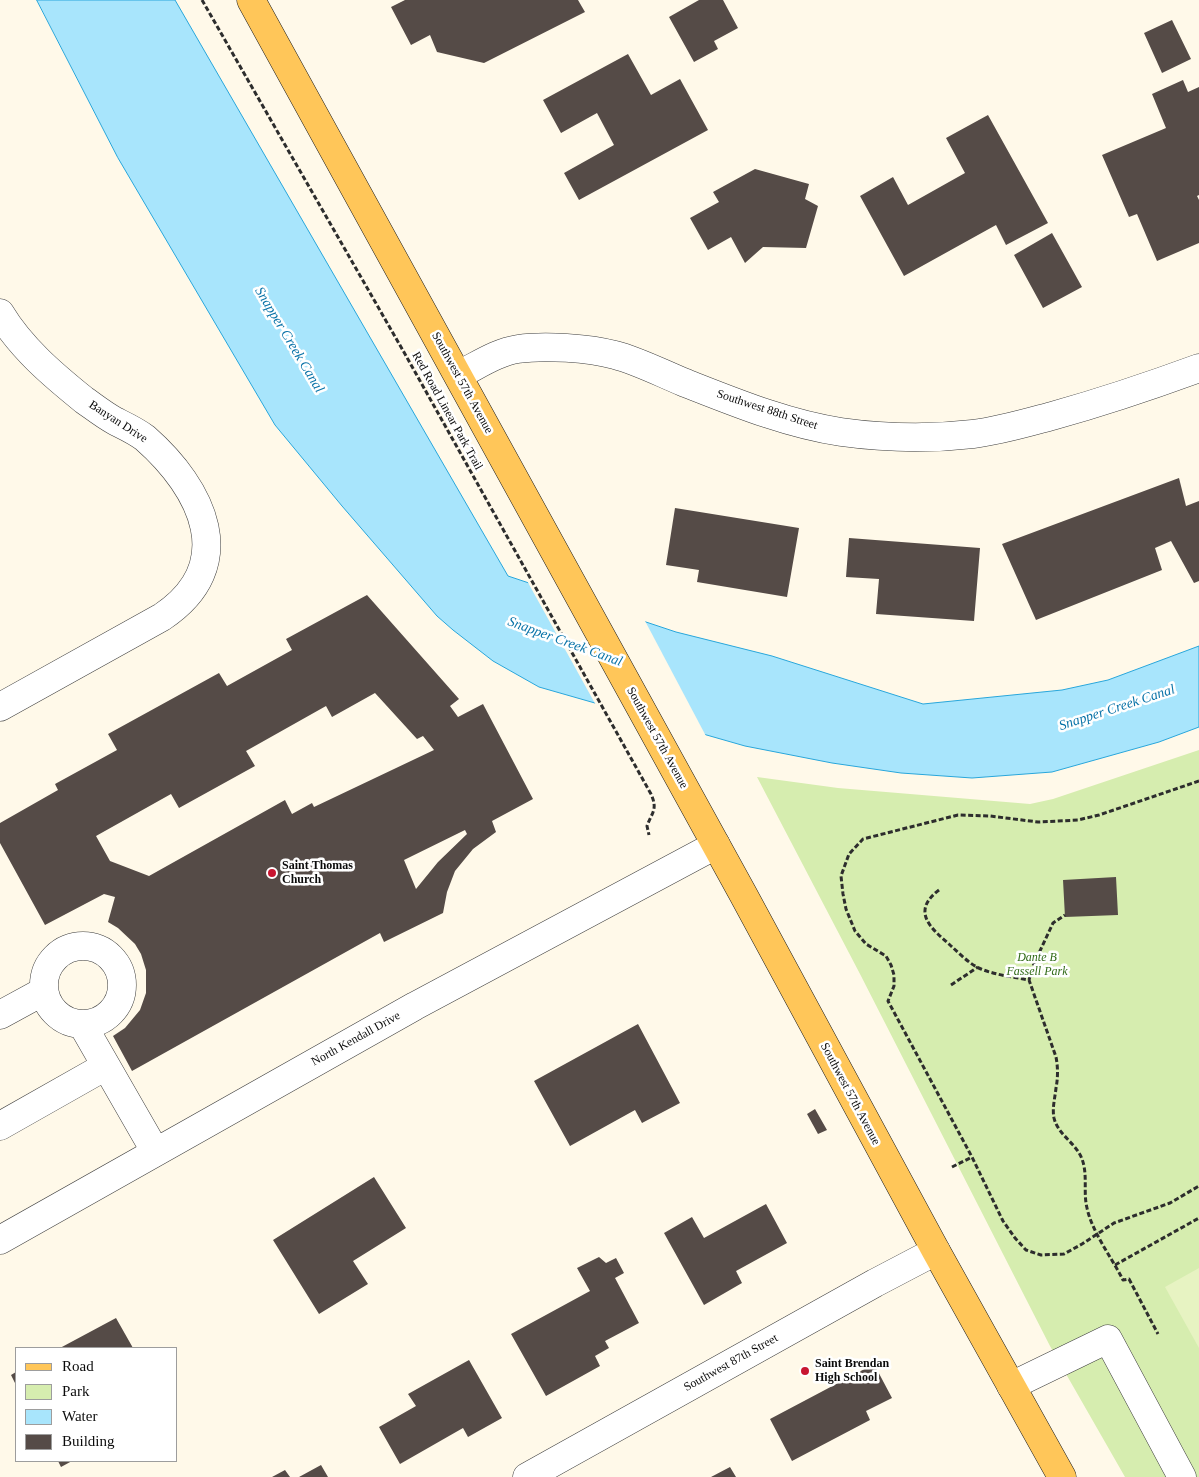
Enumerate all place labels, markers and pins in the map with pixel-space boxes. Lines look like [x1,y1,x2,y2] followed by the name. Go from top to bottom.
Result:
[282,859,353,887] place label: Saint Thomas Church
[266,867,278,879] marker: Saint Thomas Church
[815,1357,889,1385] place label: Saint Brendan High School
[799,1365,811,1377] marker: Saint Brendan High School

